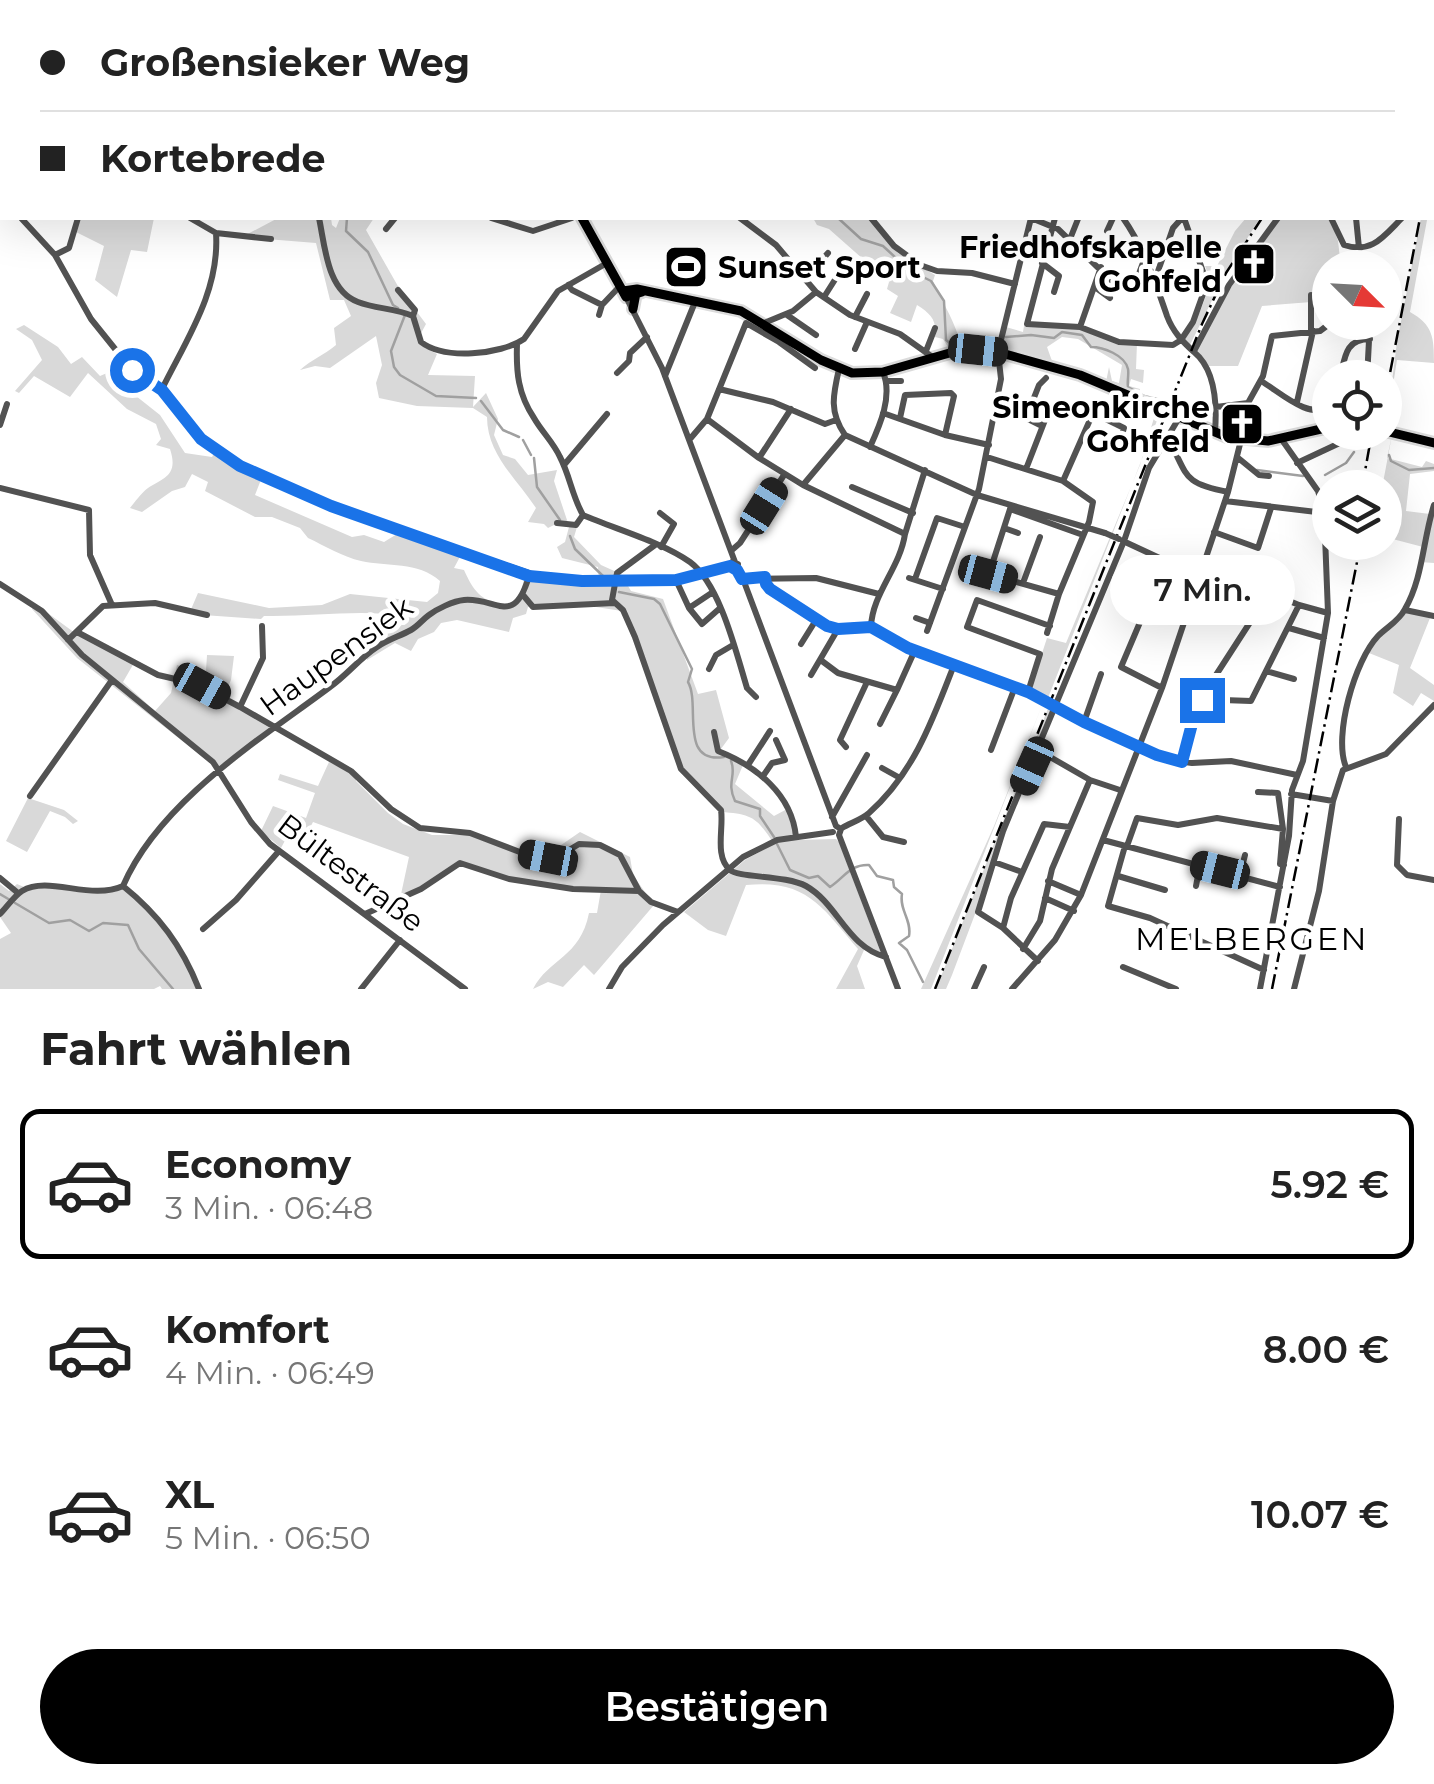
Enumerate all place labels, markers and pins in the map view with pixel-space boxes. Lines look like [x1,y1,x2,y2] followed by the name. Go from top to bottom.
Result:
[959,229,1222,300] place label: Friedhofskapelle Gohfeld
[1231,241,1277,287] church icon: Friedhofskapelle Gohfeld
[663,244,709,290] sports icon: Sunset Sport
[718,249,921,286] place label: Sunset Sport
[992,389,1210,460] place label: Simeonkirche Gohfeld
[1219,401,1265,447] church icon: Simeonkirche Gohfeld

